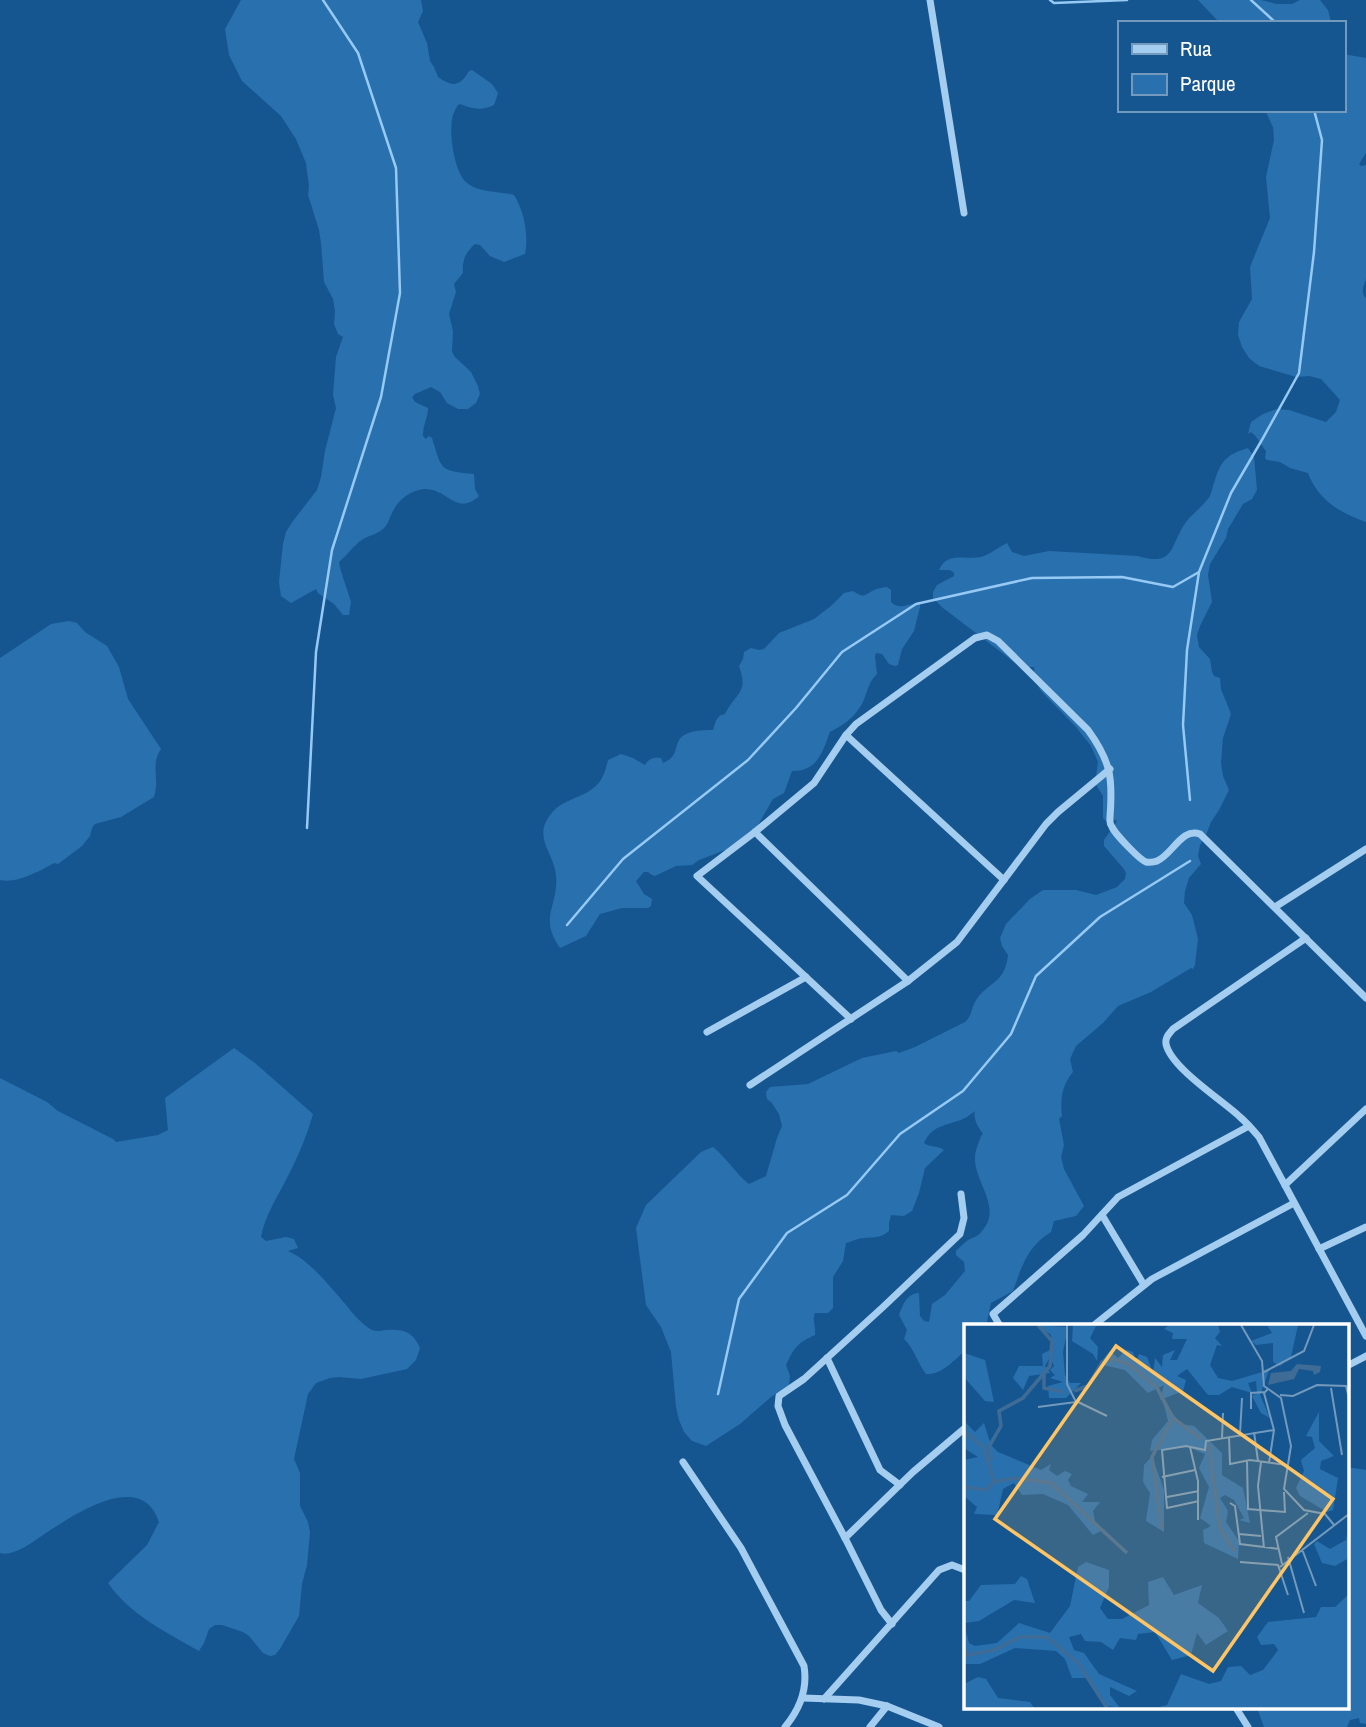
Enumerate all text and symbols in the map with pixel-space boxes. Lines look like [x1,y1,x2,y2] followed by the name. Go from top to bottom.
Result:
[1118,21,1345,112] legend
[1180,34,1212,63] text: Rua
[1180,69,1236,98] text: Parque
[964,1324,1348,1710] inset map

